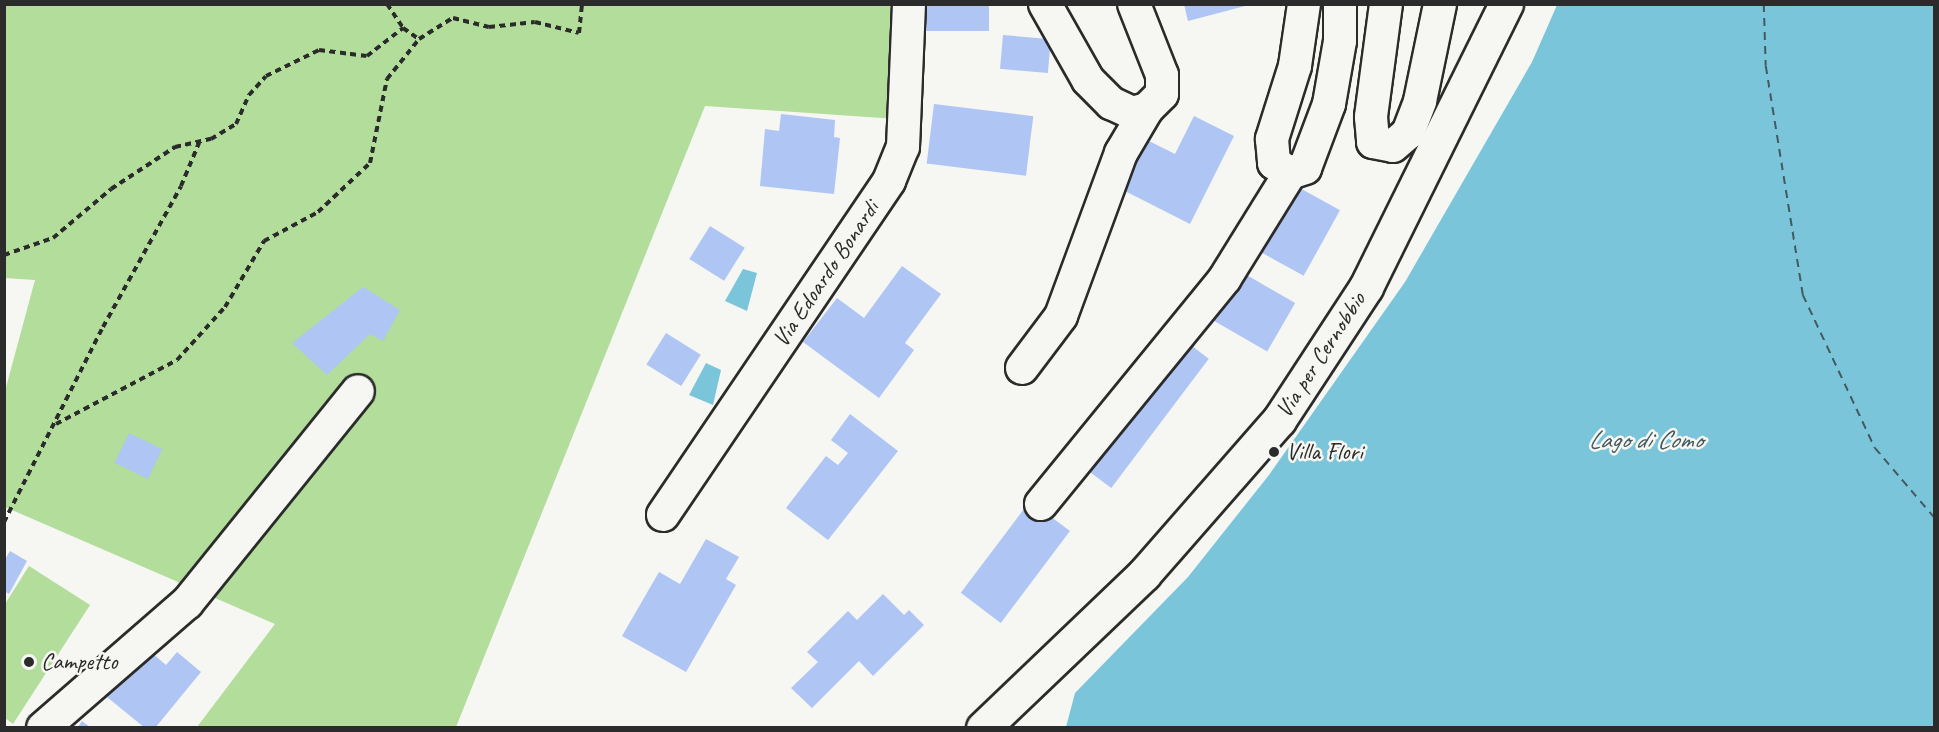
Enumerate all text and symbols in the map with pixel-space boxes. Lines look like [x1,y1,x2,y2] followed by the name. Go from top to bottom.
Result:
[767,196,885,352] street label: Via Edoardo Bonardi
[1270,287,1372,423] street label: Via per Cernobbio
[1588,424,1702,456] water label: Lago di Como
[1286,438,1363,466] place label: Villa Flori
[1267,445,1281,459] marker: Villa Flori
[41,648,117,676] place label: Campetto
[22,655,36,669] marker: Campetto

